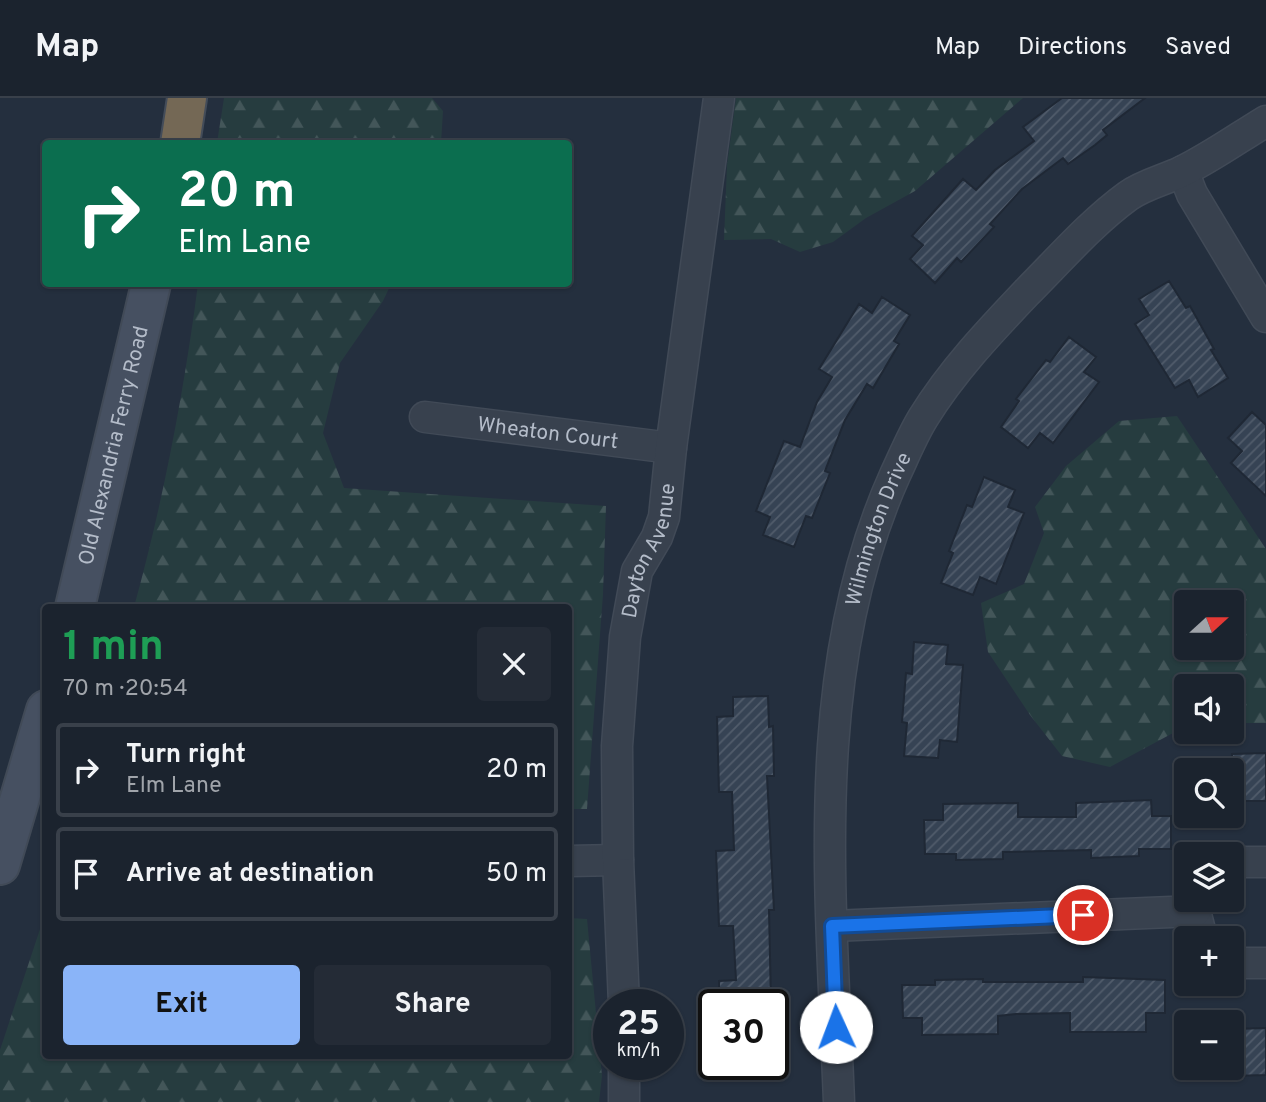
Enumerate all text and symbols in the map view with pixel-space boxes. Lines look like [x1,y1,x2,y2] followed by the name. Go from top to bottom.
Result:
[35,27,99,69] text: Map
[935,33,980,63] text: Map
[1018,33,1127,63] text: Directions
[1165,33,1231,63] text: Saved
[178,163,295,225] text: 20 m
[63,168,154,259] icon: right
[178,224,311,264] text: Elm Lane
[73,323,156,568] street label: Old Alexandria Ferry Road
[476,412,620,456] street label: Wheaton Court
[841,448,919,609] street label: Wilmington Drive
[617,482,682,620] street label: Dayton Avenue
[1174,590,1244,660] north arrow
[1174,590,1244,1080] map controls
[63,622,164,675] text: 1 min
[477,627,551,701] button: close
[1174,674,1244,744] button: sound
[63,675,188,704] text: 70 m · 20:54
[126,739,246,772] text: Turn right
[67,751,105,789] icon: right
[486,754,547,787] text: 20 m
[1174,758,1244,828] button: search
[126,772,222,801] text: Elm Lane
[1174,842,1244,912] button: layers
[67,855,105,893] icon: arrive
[126,858,374,891] text: Arrive at destination
[486,858,547,891] text: 50 m
[1053,885,1113,945] pin
[1064,896,1102,934] icon: arrive
[1174,926,1244,996] button: +
[63,965,300,1045] button: Exit
[314,965,551,1045] button: Share
[698,989,789,1080] speed limit sign: 30
[799,990,873,1064] position arrow
[617,1003,660,1047] text: 25
[1174,1010,1244,1080] button: −
[617,1040,660,1063] text: km/h

